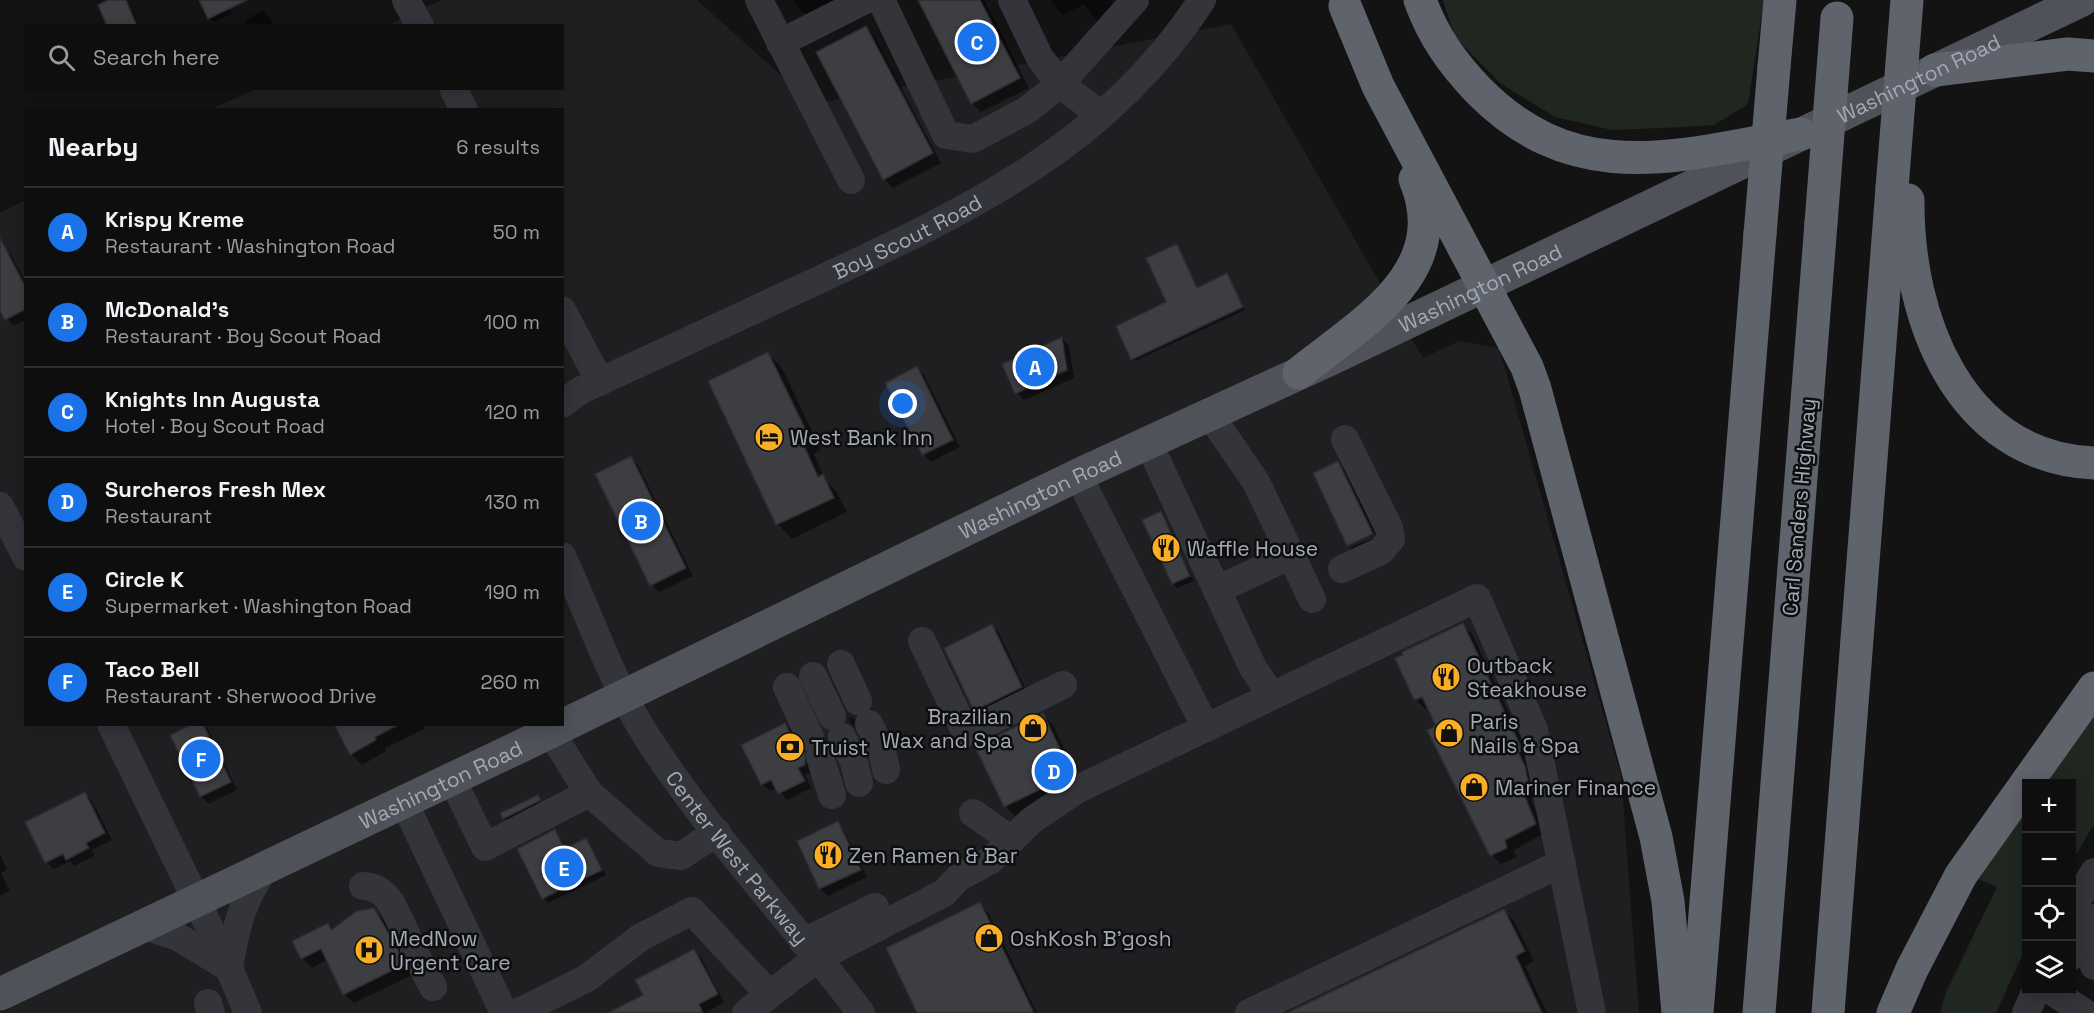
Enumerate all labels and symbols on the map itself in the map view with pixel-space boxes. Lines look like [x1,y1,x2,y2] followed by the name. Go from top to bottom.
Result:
[958,20,996,64] pin: C
[1833,28,2005,129] street label: Washington Road
[828,188,986,285] street label: Boy Scout Road
[1394,237,1566,338] street label: Washington Road
[1016,344,1054,389] pin: A
[888,389,917,418] your location
[1776,397,1822,617] street label: Carl Sanders Highway
[753,421,785,453] hotel icon: West Bank Inn
[790,424,933,451] place label: West Bank Inn
[954,443,1126,545] street label: Washington Road
[622,498,660,544] pin: B
[1150,532,1182,564] restaurant icon: Waffle House
[1187,535,1318,562] place label: Waffle House
[1467,652,1587,703] place label: Outback Steakhouse
[1430,661,1462,693] restaurant icon: Outback Steakhouse
[882,703,1012,754] place label: Brazilian Wax and Spa
[1470,708,1579,759] place label: Paris Nails & Spa
[1017,712,1049,744] shop icon: Brazilian Wax and Spa
[1433,717,1465,749] shop icon: Paris Nails & Spa
[774,731,806,763] bank icon: Truist
[355,734,527,835] street label: Washington Road
[811,734,868,761] place label: Truist
[182,736,220,782] pin: F
[1034,748,1074,794] pin: D
[660,765,815,950] street label: Center West Parkway
[1458,771,1490,803] shop icon: Mariner Finance
[1495,774,1656,801] place label: Mariner Finance
[812,839,844,871] restaurant icon: Zen Ramen & Bar
[849,842,1018,869] place label: Zen Ramen & Bar
[544,846,584,890] pin: E
[973,922,1005,954] shop icon: OshKosh B'gosh
[390,925,511,976] place label: MedNow Urgent Care
[1010,925,1172,952] place label: OshKosh B'gosh
[353,934,385,966] hospital icon: MedNow Urgent Care

